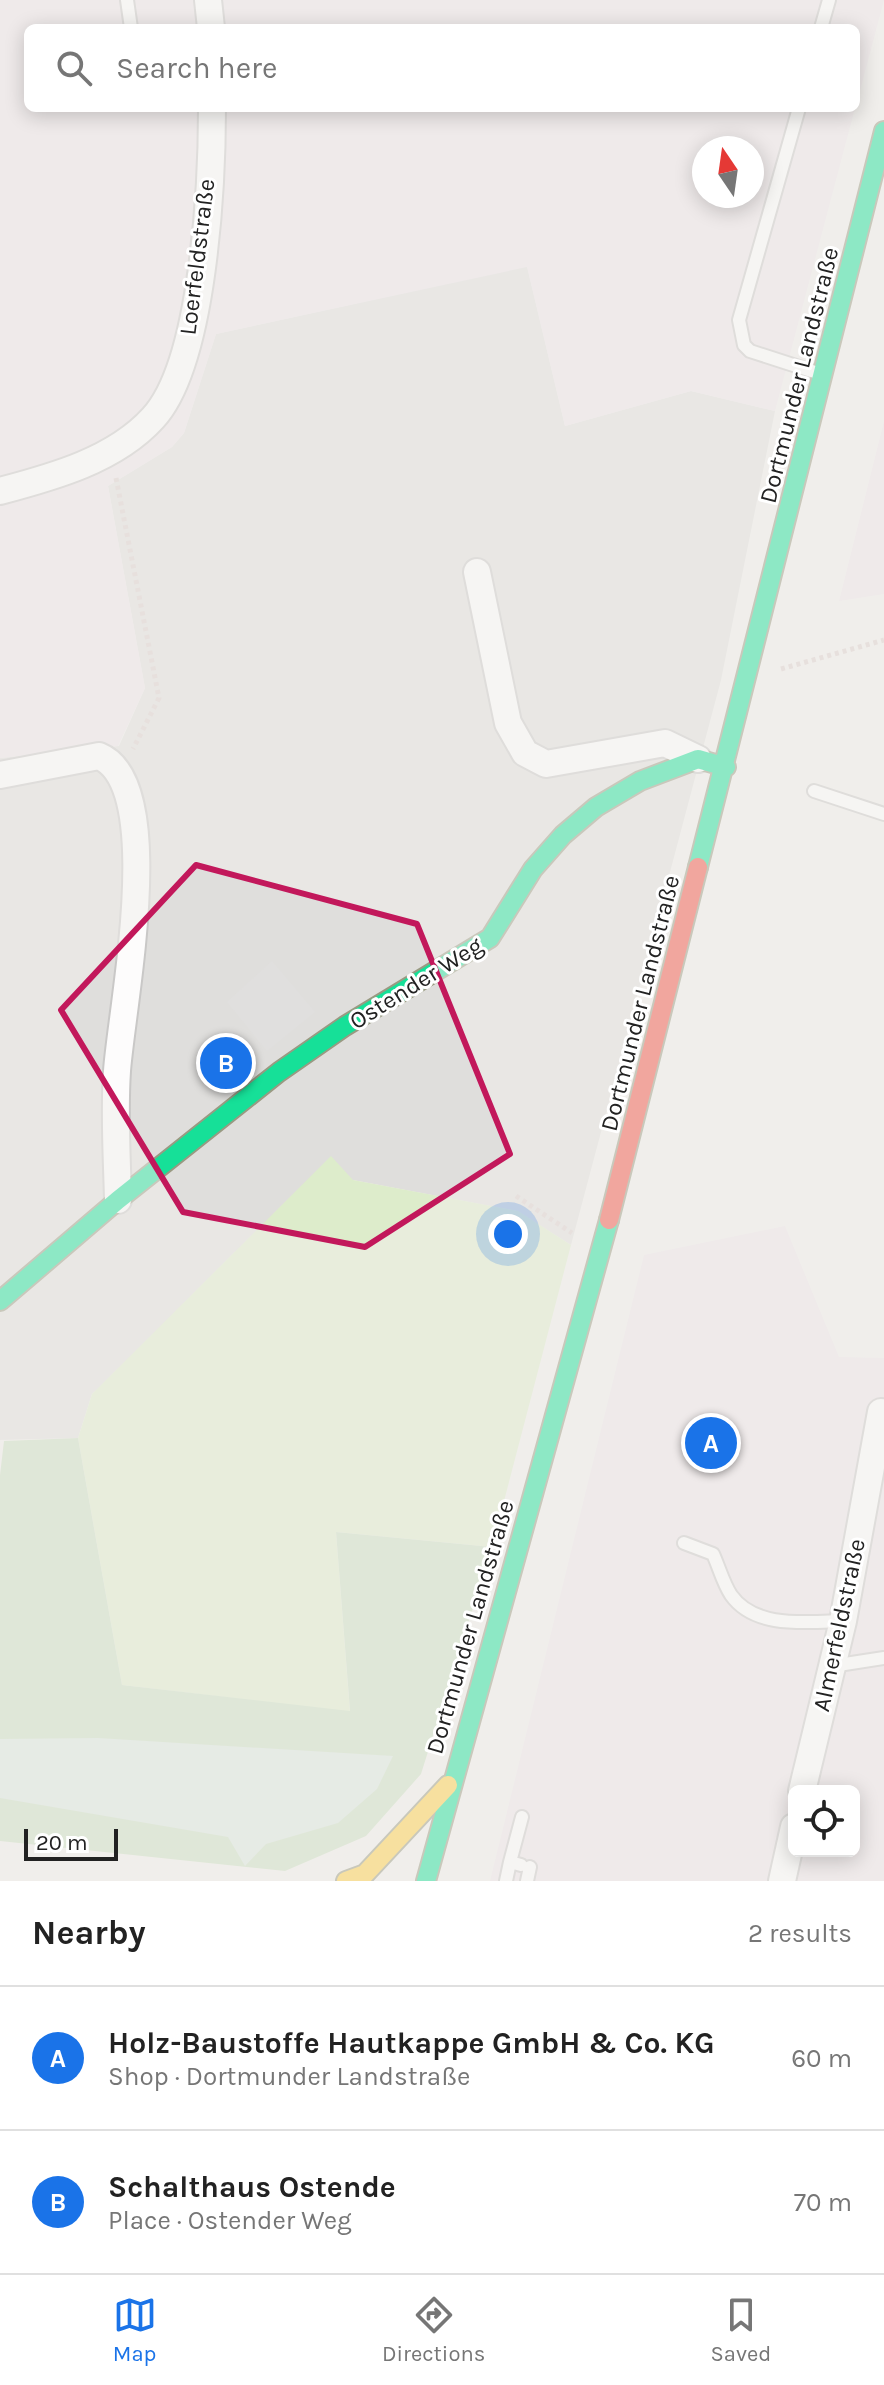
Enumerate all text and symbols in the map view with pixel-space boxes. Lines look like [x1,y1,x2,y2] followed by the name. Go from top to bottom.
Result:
[24,24,860,112] search box
[52,46,96,90] icon: search
[116,50,277,86] text: Search here
[692,136,764,208] north arrow
[174,177,220,337] street label: Loerfeldstraße
[754,244,844,506] street label: Dortmunder Landstraße
[595,872,685,1134] street label: Dortmunder Landstraße
[344,931,488,1035] street label: Ostender Weg
[200,1033,252,1093] pin: B
[488,1214,528,1254] your location
[685,1413,737,1473] pin: A
[420,1497,520,1757] street label: Dortmunder Landstraße
[807,1536,871,1714] street label: Almerfeldstraße
[788,1785,860,1857] map controls
[788,1785,860,1857] button: locate
[24,1825,118,1861] scale bar
[36,1830,88,1856] text: 20 m
[32,1913,146,1953] text: Nearby
[748,1918,852,1949] text: 2 results
[108,2025,715,2061] text: Holz-Baustoffe Hautkappe GmbH & Co. KG
[50,2043,66,2074] text: A
[791,2043,852,2074] text: 60 m
[108,2061,470,2092] text: Shop · Dortmunder Landstraße
[108,2169,396,2205] text: Schalthaus Ostende
[50,2187,66,2218] text: B
[794,2187,852,2218] text: 70 m
[108,2205,352,2236] text: Place · Ostender Weg
[113,2293,157,2367] tab: Map
[382,2293,485,2367] tab: Directions
[711,2293,771,2367] tab: Saved

